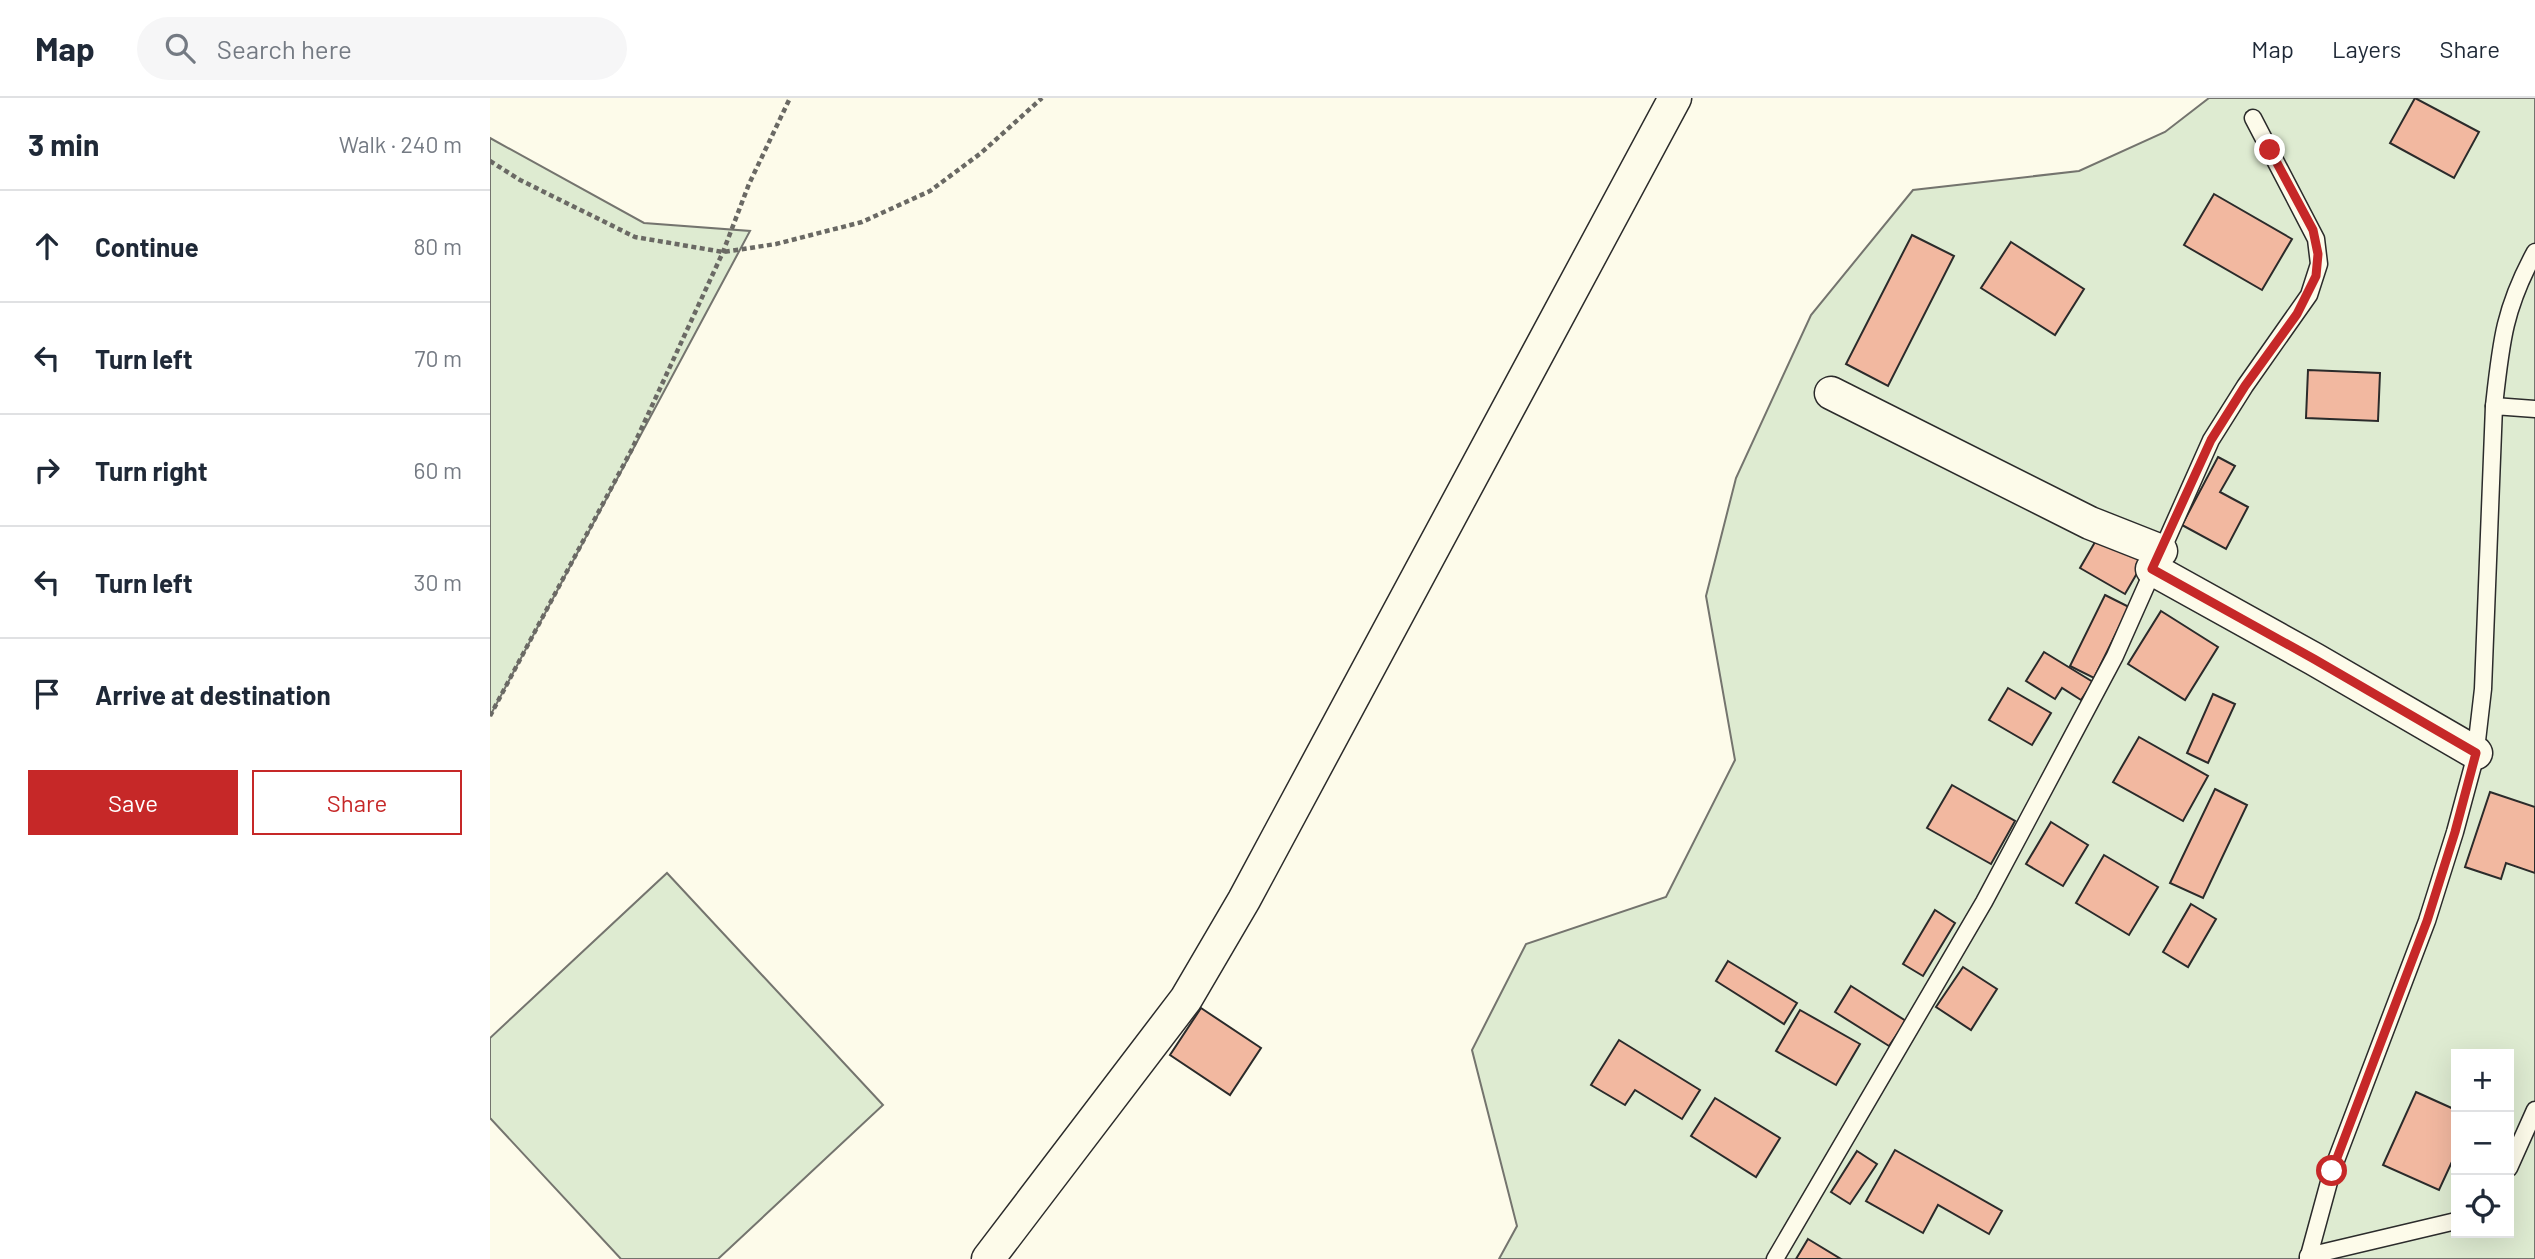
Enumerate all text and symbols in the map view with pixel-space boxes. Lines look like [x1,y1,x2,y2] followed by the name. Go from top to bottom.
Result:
[137,17,627,80] search box
[35,28,95,68] text: Map
[161,29,199,67] icon: search
[217,33,352,64] text: Search here
[2251,34,2294,63] text: Map
[2332,34,2401,63] text: Layers
[2439,34,2500,63] text: Share
[28,126,99,162] text: 3 min
[339,130,462,158] text: Walk · 240 m
[2254,134,2285,165] route end
[28,227,66,265] icon: ahead
[95,231,199,262] text: Continue
[413,232,462,260] text: 80 m
[28,339,66,377] icon: left
[95,343,193,374] text: Turn left
[415,344,462,372] text: 70 m
[28,451,66,489] icon: right
[95,455,208,486] text: Turn right
[414,456,462,484] text: 60 m
[28,563,66,601] icon: left
[95,567,193,598] text: Turn left
[414,568,462,596] text: 30 m
[28,675,66,713] icon: arrive
[95,679,331,710] text: Arrive at destination
[28,770,238,835] button: Save
[252,770,462,835] button: Share
[2451,1049,2514,1238] map controls
[2451,1049,2514,1112] button: +
[2451,1112,2514,1175] button: −
[2316,1155,2347,1186] route start
[2451,1175,2514,1238] button: locate

